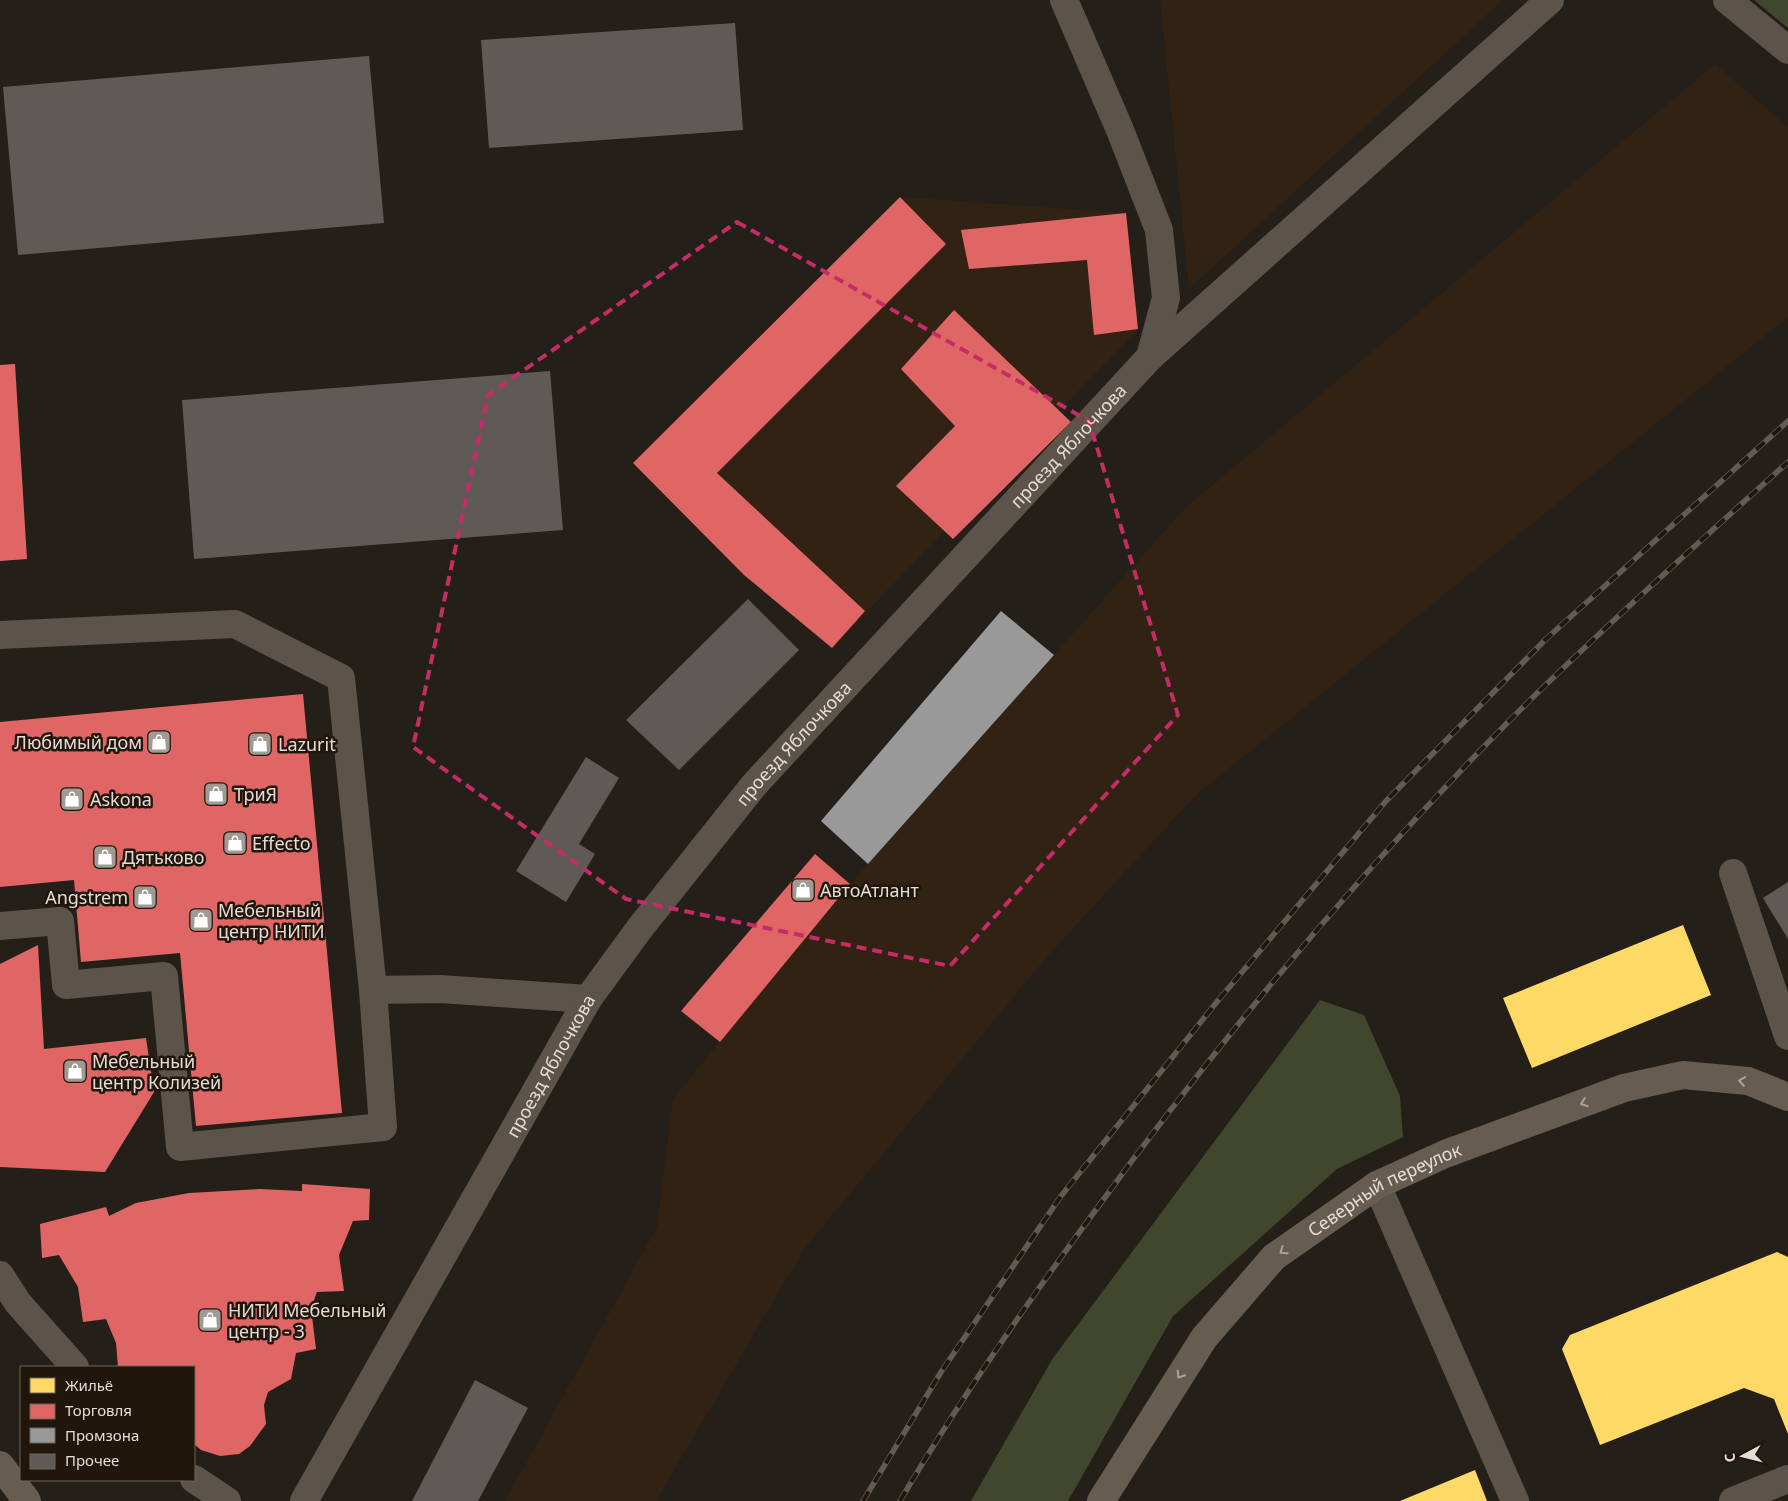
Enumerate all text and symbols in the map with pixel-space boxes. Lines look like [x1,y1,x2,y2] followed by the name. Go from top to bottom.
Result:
[1005,378,1131,513] street label: проезд Яблочкова
[730,676,856,811] street label: проезд Яблочкова
[146,729,172,755] shop icon: Любимый дом
[14,730,142,754] place label: Любимый дом
[247,731,273,757] shop icon: Lazurit
[278,732,336,756] place label: Lazurit
[203,781,229,807] shop icon: ТриЯ
[234,782,277,806] place label: ТриЯ
[59,786,85,812] shop icon: Askona
[90,787,152,811] place label: Askona
[222,830,248,856] shop icon: Effecto
[252,831,311,855] place label: Effecto
[92,844,118,870] shop icon: Дятьково
[122,845,204,869] place label: Дятьково
[790,877,816,903] shop icon: АвтоАтлант
[820,878,920,902] place label: АвтоАтлант
[132,884,158,910] shop icon: Angstrem
[45,885,128,909] place label: Angstrem
[218,898,325,943] place label: Мебельный центр НИТИ
[188,907,214,933] shop icon: Мебельный центр НИТИ
[500,990,600,1142] street label: проезд Яблочкова
[92,1049,221,1094] place label: Мебельный центр Колизей
[62,1058,88,1084] shop icon: Мебельный центр Колизей
[1738,1076,1746,1087] one-way arrow
[1580,1097,1589,1107] one-way arrow
[1303,1137,1465,1242] street label: Северный переулок
[1279,1245,1289,1254] one-way arrow
[228,1298,386,1343] place label: НИТИ Мебельный центр - 3
[197,1307,223,1333] shop icon: НИТИ Мебельный центр - 3
[20,1366,195,1481] legend
[1177,1370,1186,1379] one-way arrow
[65,1375,113,1395] text: Жильё
[65,1400,132,1420] text: Торговля
[65,1425,139,1445] text: Промзона
[1718,1431,1768,1481] north arrow
[65,1450,119,1470] text: Прочее
[1720,1452,1740,1463] text: С

